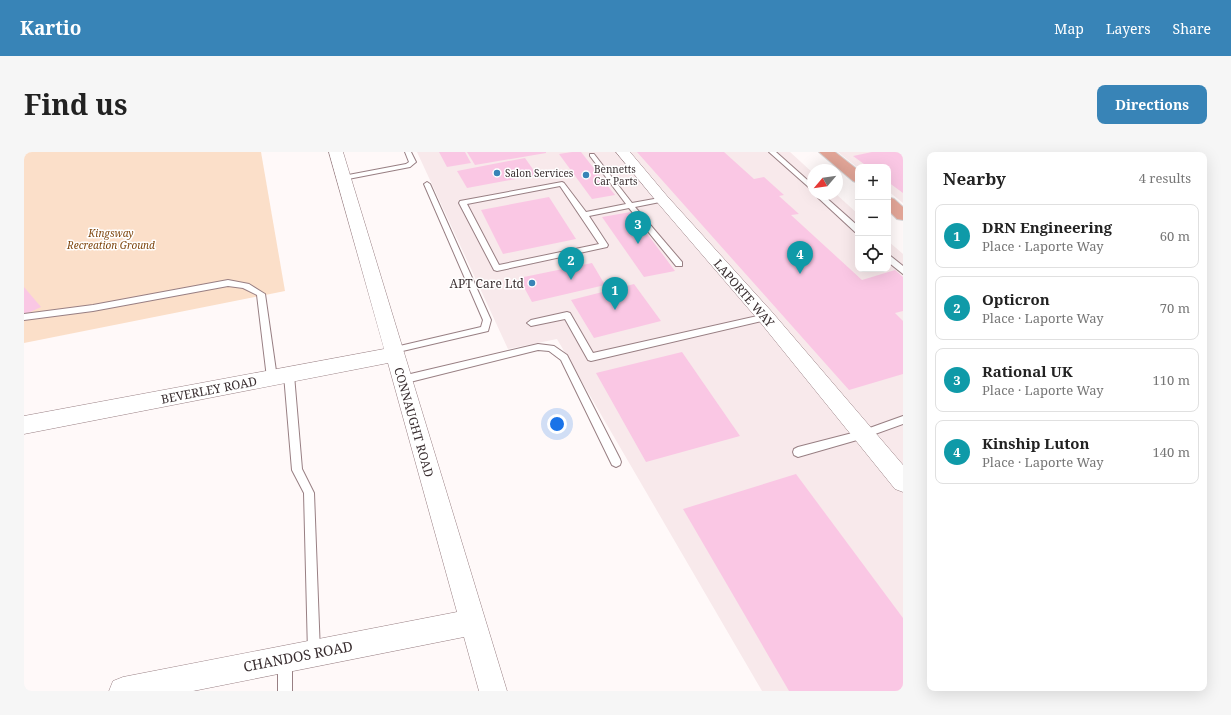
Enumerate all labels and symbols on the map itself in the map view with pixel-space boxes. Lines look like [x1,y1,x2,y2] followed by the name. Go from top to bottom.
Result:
[594,162,638,188] place label: Bennetts Car Parts
[807,164,843,200] north arrow
[505,166,574,180] place label: Salon Services
[492,168,502,178] marker: Salon Services
[581,170,591,180] marker: Bennetts Car Parts
[625,211,651,244] pin: 3
[66,226,155,252] park label: Kingsway Recreation Ground
[787,241,813,274] pin: 4
[558,247,584,280] pin: 2
[710,256,778,331] street label: LAPORTE WAY
[449,275,525,292] place label: APT Care Ltd
[602,277,628,310] pin: 1
[527,278,537,288] marker: APT Care Ltd
[390,365,438,479] street label: CONNAUGHT ROAD
[160,372,259,408] street label: BEVERLEY ROAD
[547,414,567,434] your location
[242,636,354,676] street label: CHANDOS ROAD

